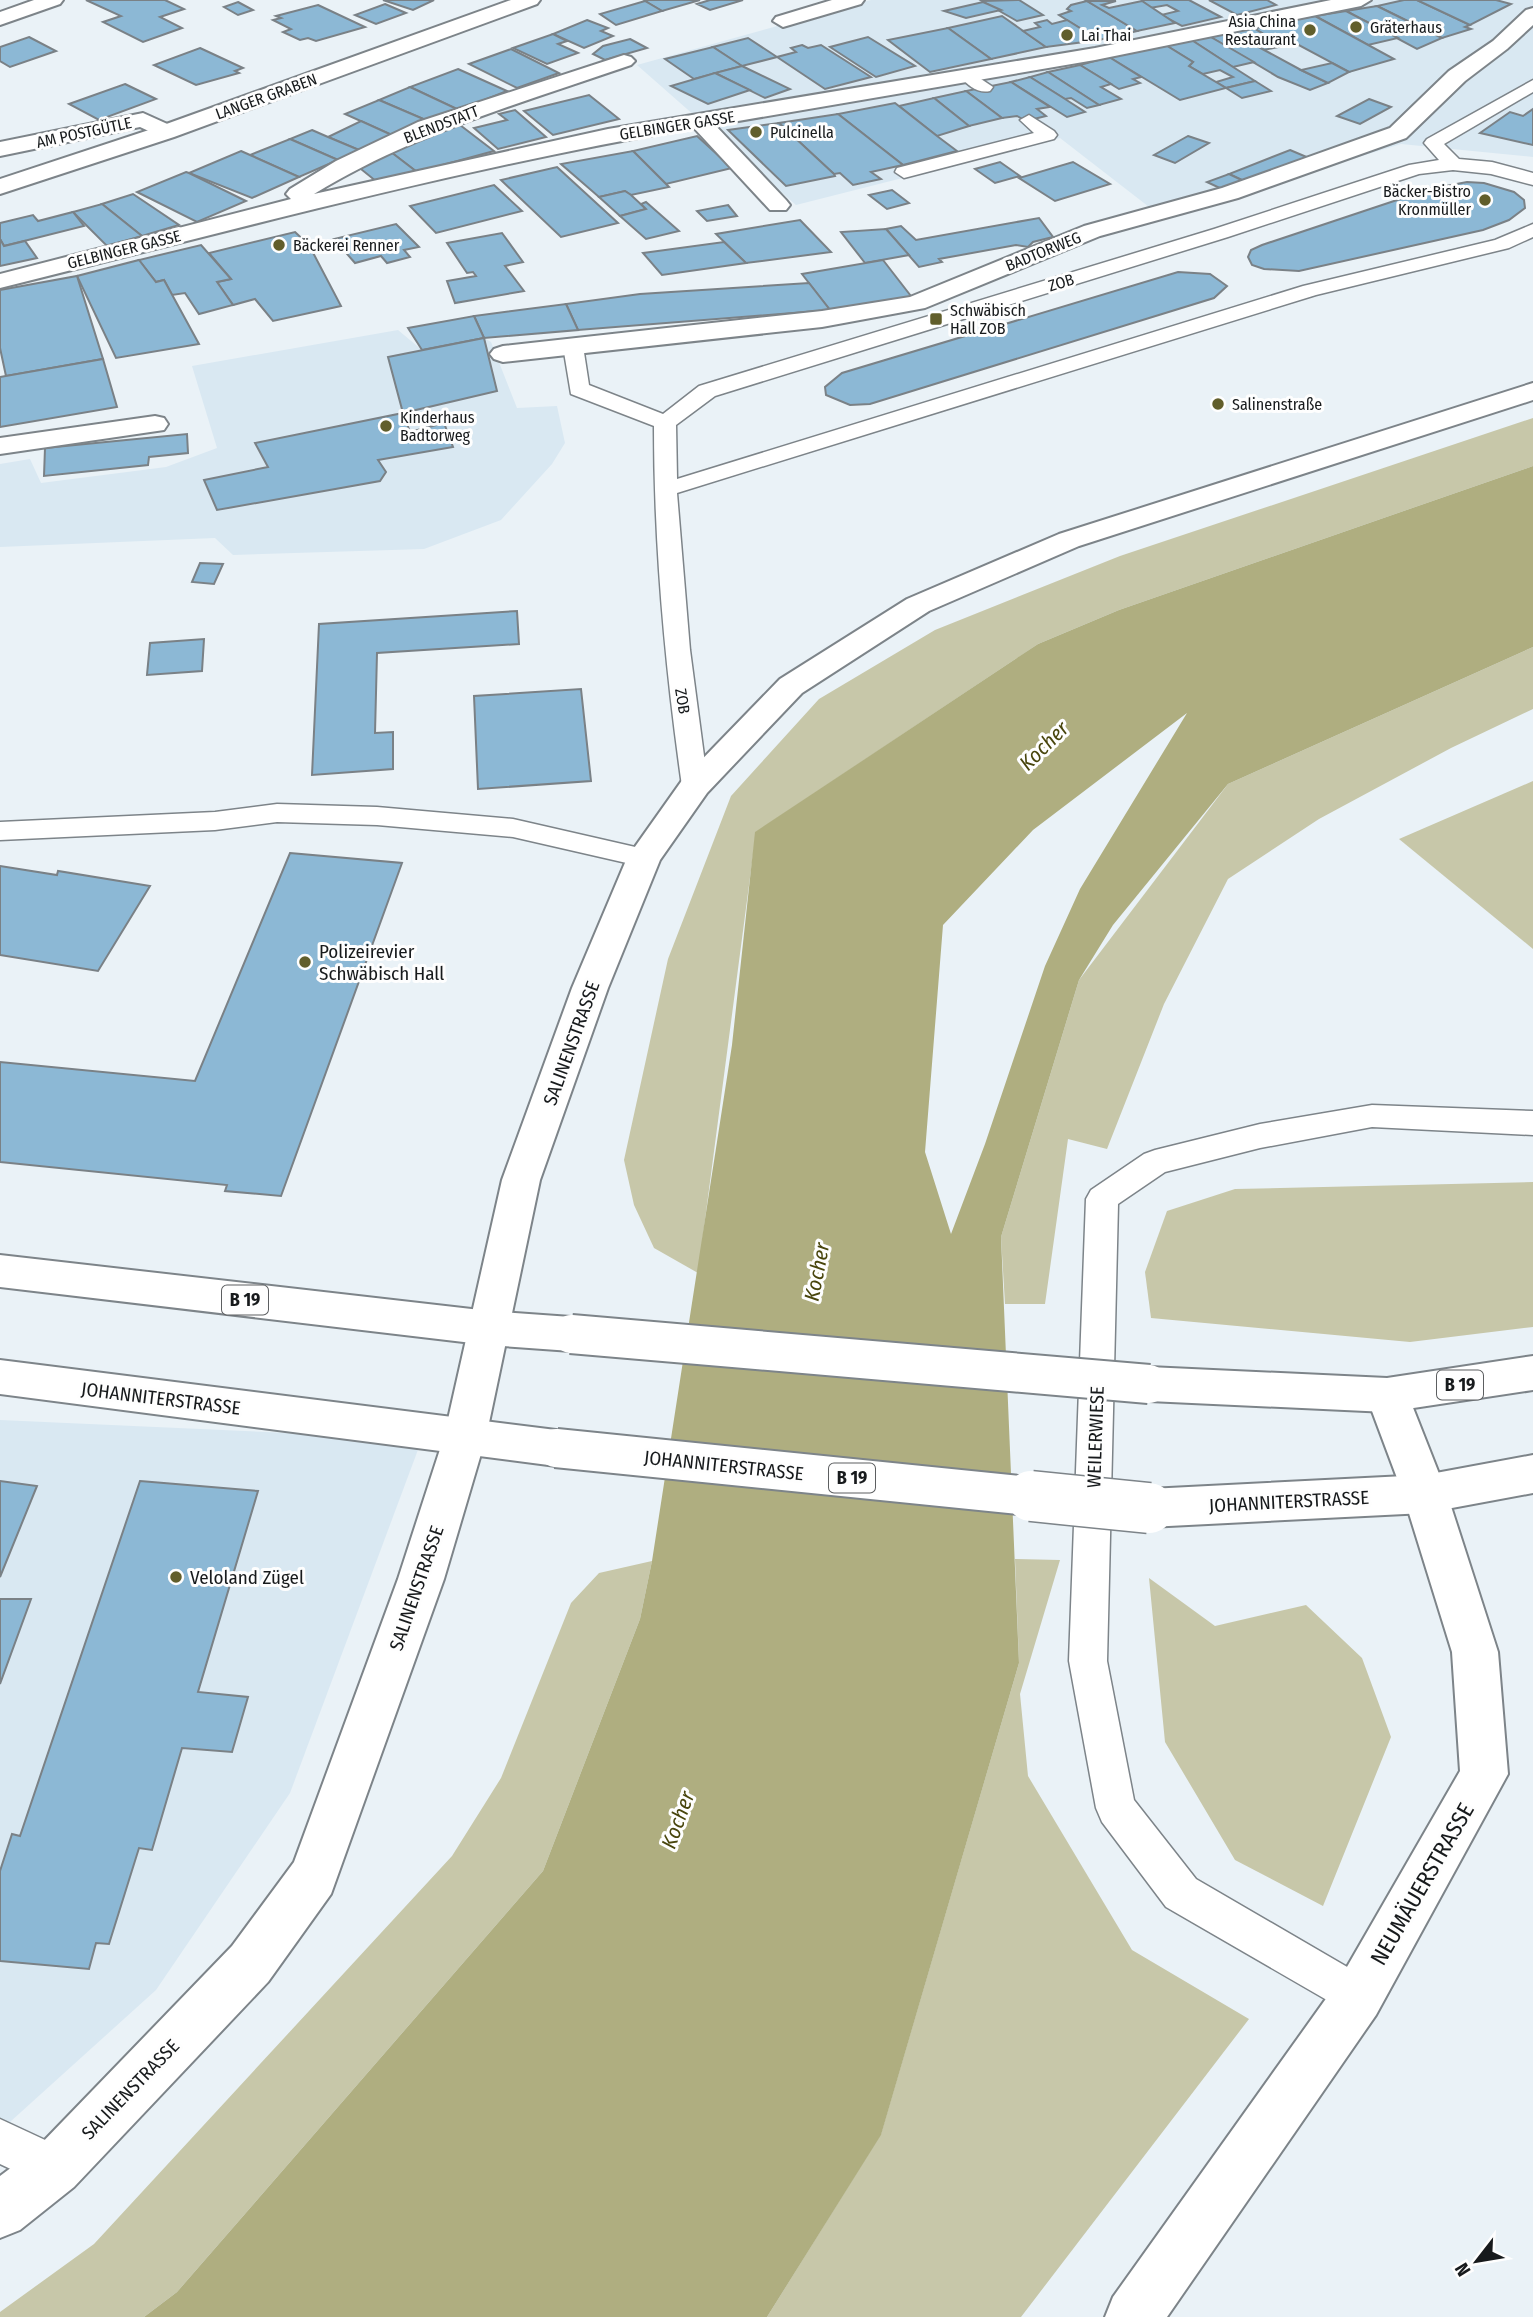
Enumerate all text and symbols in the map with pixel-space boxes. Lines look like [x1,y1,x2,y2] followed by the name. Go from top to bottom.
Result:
[1225,12,1297,49] place label: Asia China Restaurant
[1370,18,1442,37] place label: Gräterhaus
[1348,19,1364,35] marker: Gräterhaus
[1302,22,1318,38] marker: Asia China Restaurant
[1081,26,1131,45] place label: Lai Thai
[1059,27,1075,43] marker: Lai Thai
[213,69,320,124] street label: LANGER GRABEN
[401,101,482,147] street label: BLENDSTATT
[618,107,736,144] street label: GELBINGER GASSE
[35,113,134,152] street label: AM POSTGÜTLE
[770,123,834,142] place label: Pulcinella
[748,124,764,140] marker: Pulcinella
[1383,182,1471,219] place label: Bäcker-Bistro Kronmüller
[1477,192,1493,208] marker: Bäcker-Bistro Kronmüller
[65,226,183,273] street label: GELBINGER GASSE
[1003,228,1084,275] street label: BADTORWEG
[293,236,400,255] place label: Bäckerei Renner
[271,237,287,253] marker: Bäckerei Renner
[1046,270,1077,295] street label: ZOB
[950,301,1026,338] place label: Schwäbisch Hall ZOB
[928,311,944,327] marker: Schwäbisch Hall ZOB
[1232,395,1322,414] place label: Salinenstraße
[1210,396,1226,412] marker: Salinenstraße
[400,408,475,445] place label: Kinderhaus Badtorweg
[378,418,394,434] marker: Kinderhaus Badtorweg
[671,687,694,716] street label: ZOB
[1014,715,1075,776] water label: Kocher
[319,940,444,985] place label: Polizeirevier Schwäbisch Hall
[297,954,313,970] marker: Polizeirevier Schwäbisch Hall
[538,978,605,1108] street label: SALINENSTRASSE
[799,1240,836,1303] water label: Kocher
[222,1286,268,1315] road number: B 19
[1437,1370,1483,1400] road number: B 19
[80,1377,242,1420] street label: JOHANNITERSTRASSE
[1082,1386,1109,1488] street label: WEILERWIESE
[643,1446,805,1485] street label: JOHANNITERSTRASSE
[829,1464,875,1492] road number: B 19
[1208,1486,1370,1517] street label: JOHANNITERSTRASSE
[384,1523,449,1654] street label: SALINENSTRASSE
[190,1566,304,1589] place label: Veloland Zügel
[168,1569,184,1585] marker: Veloland Zügel
[656,1787,701,1852] water label: Kocher
[1364,1798,1480,1970] street label: NEUMÄUERSTRASSE
[77,2034,184,2144] street label: SALINENSTRASSE
[1442,2226,1512,2296] north arrow
[1450,2259,1476,2280] text: N

